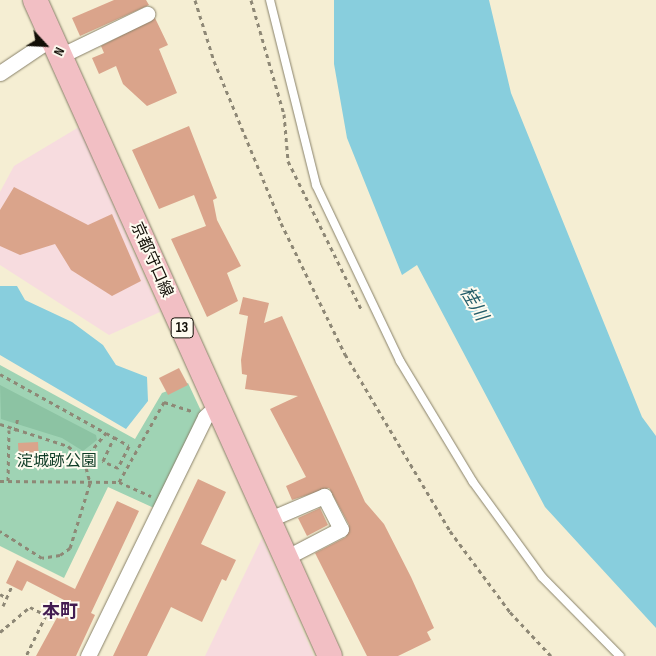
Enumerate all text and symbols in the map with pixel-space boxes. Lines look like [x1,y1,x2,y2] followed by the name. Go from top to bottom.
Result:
[20,20,70,70] north arrow
[50,45,68,59] text: N
[126,220,176,300] street label: 京都守口線
[454,283,492,325] water label: 桂川
[170,316,194,340] road number: 13
[17,452,97,472] park label: 淀城跡公園
[42,601,78,623] district label: 本町

